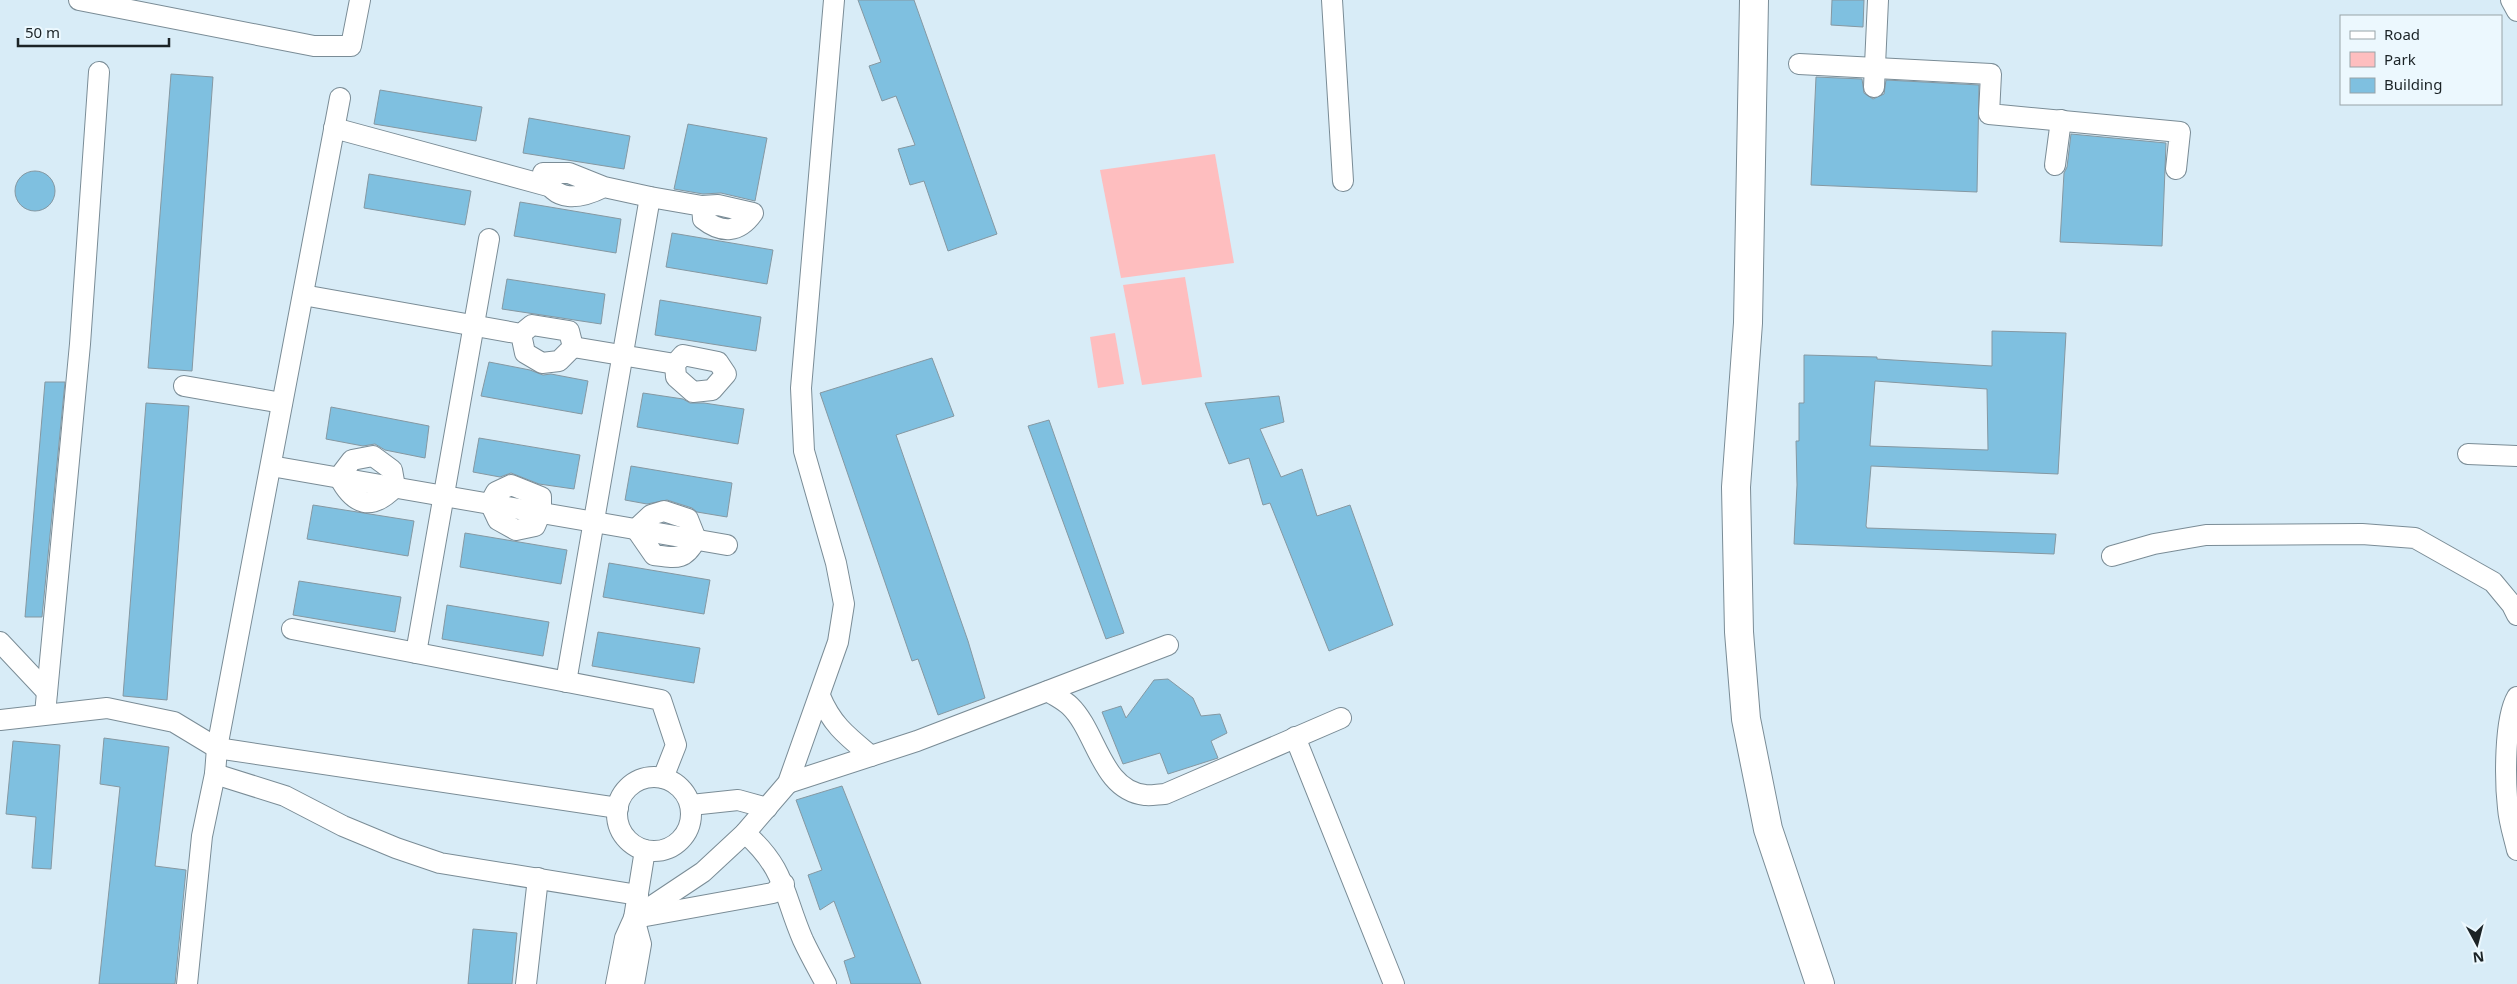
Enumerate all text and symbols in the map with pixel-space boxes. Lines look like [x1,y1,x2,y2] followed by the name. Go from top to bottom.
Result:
[18,15,169,47] scale bar
[2340,15,2502,105] legend
[25,22,60,42] text: 50 m
[2384,24,2420,44] text: Road
[2384,49,2416,69] text: Park
[2384,74,2442,94] text: Building
[2452,919,2502,969] north arrow
[2472,947,2485,968] text: N

